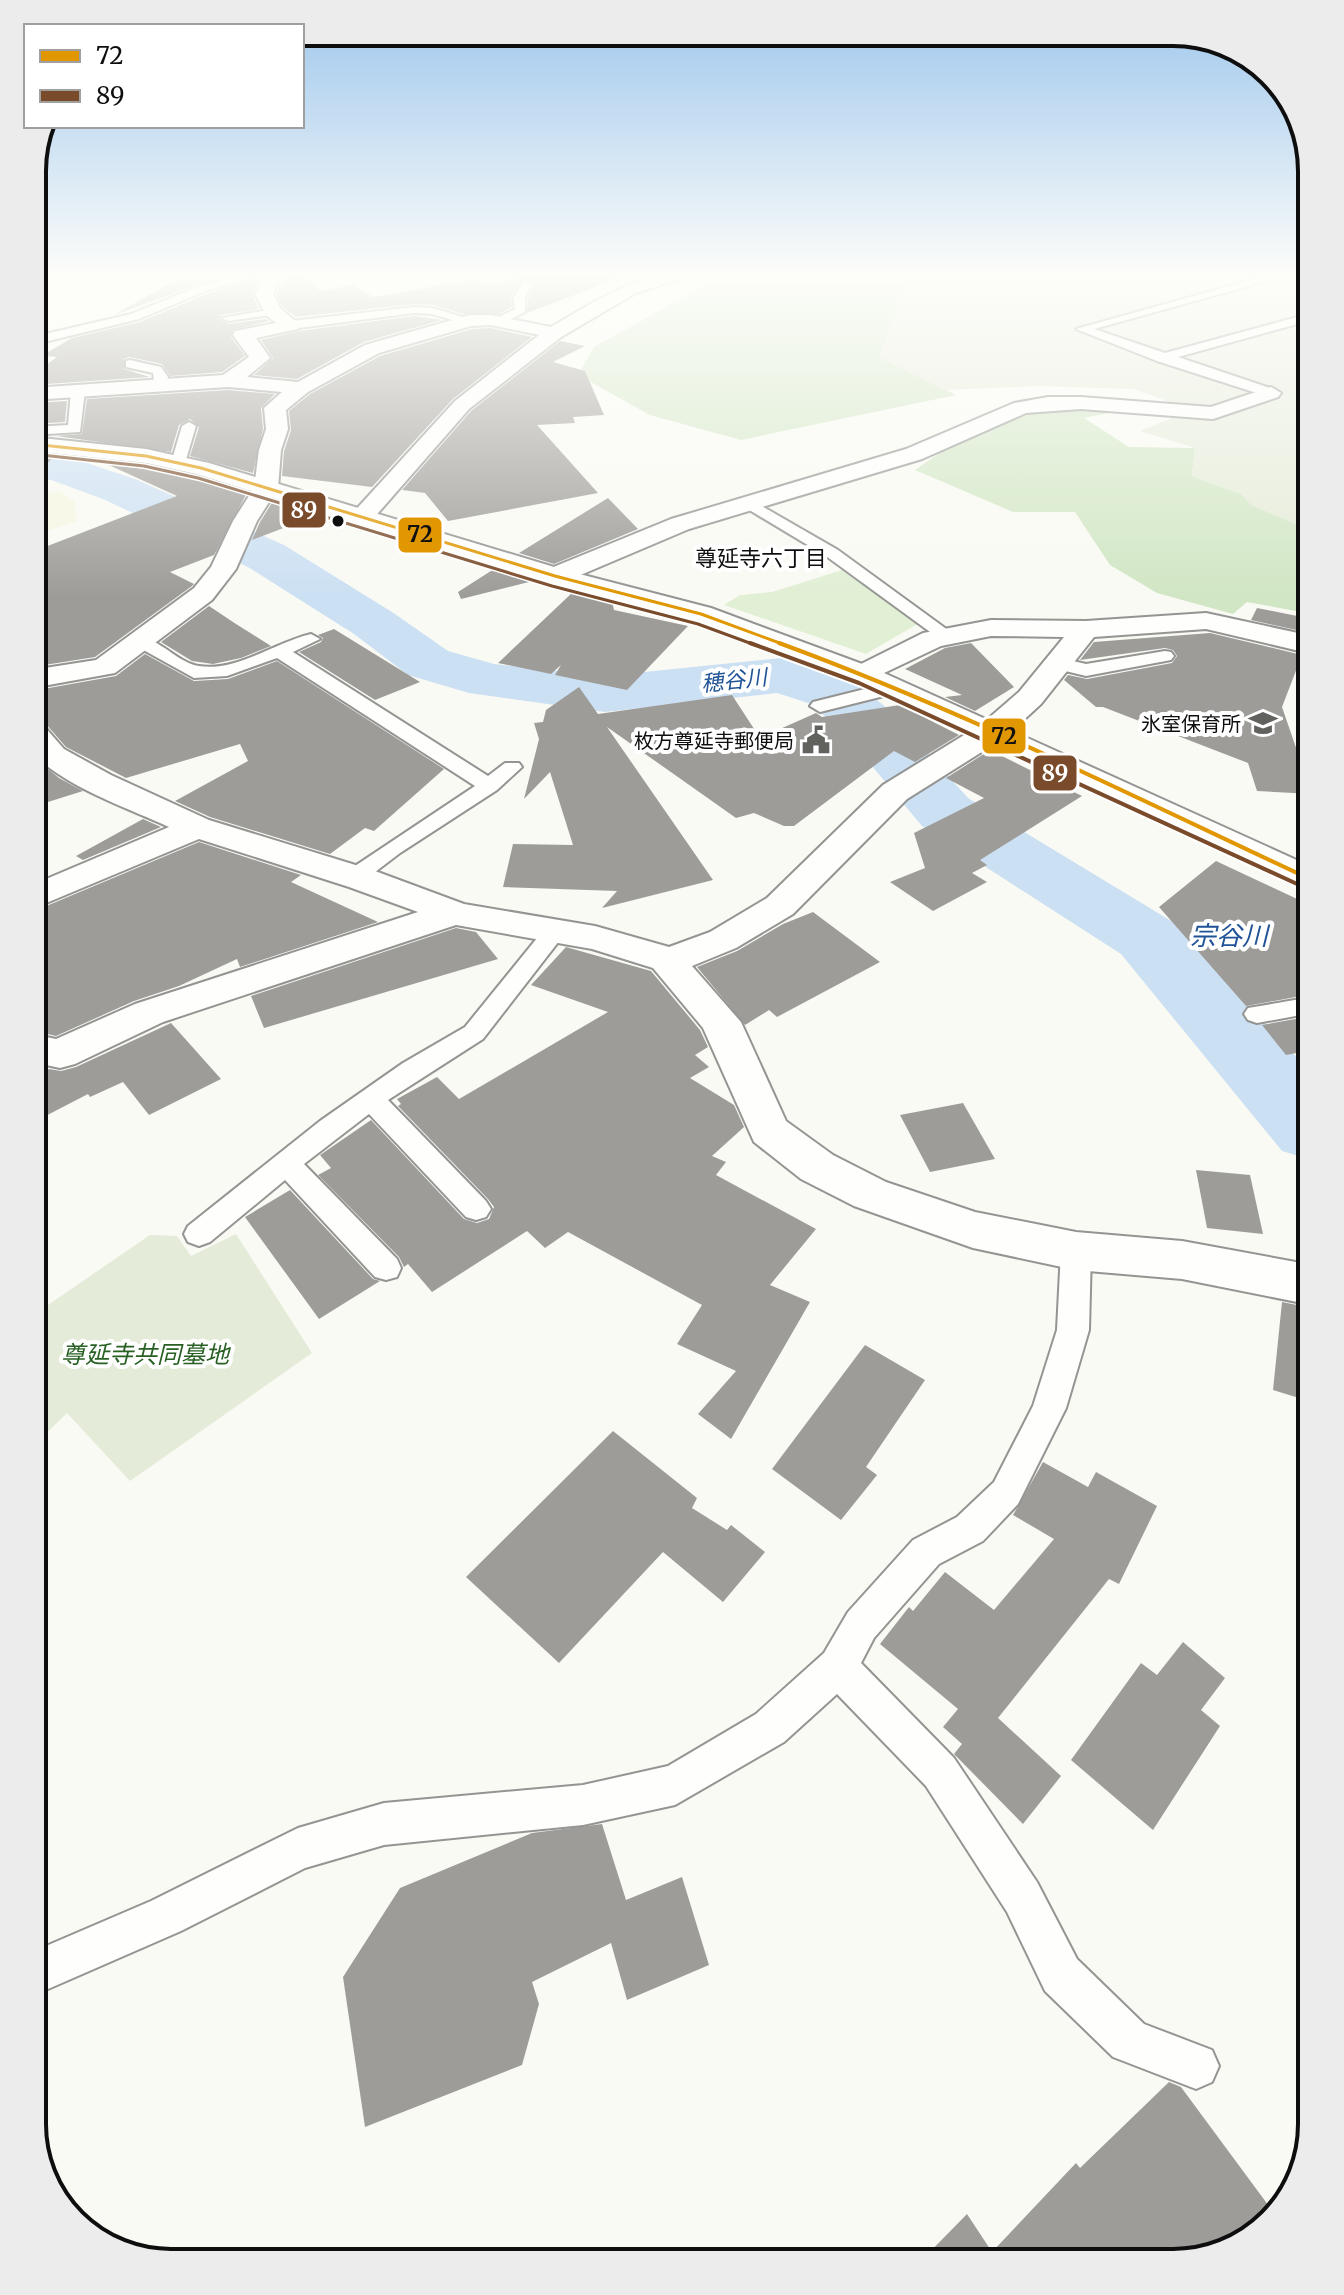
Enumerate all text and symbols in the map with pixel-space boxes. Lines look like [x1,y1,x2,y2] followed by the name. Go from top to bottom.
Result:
[24,24,304,128] legend
[96,40,124,71] text: 72
[96,80,124,111] text: 89
[281,491,327,529] line badge: 89
[291,496,317,524] text: 89
[330,513,346,529] unlabelled marker
[397,516,443,554] line badge: 72
[407,520,433,548] text: 72
[695,544,827,572] district label: 尊延寺六丁目
[700,662,770,697] water label: 穂谷川
[1248,708,1278,738] school or university icon: 氷室保育所
[1141,711,1241,736] place label: 氷室保育所
[981,717,1027,755] line badge: 72
[991,722,1017,750] text: 72
[801,725,831,755] public building icon: 枚方尊延寺郵便局
[634,728,794,753] place label: 枚方尊延寺郵便局
[1032,754,1078,792] line badge: 89
[1042,759,1068,787] text: 89
[1190,919,1271,952] water label: 宗谷川
[61,1339,232,1370] park label: 尊延寺共同墓地

